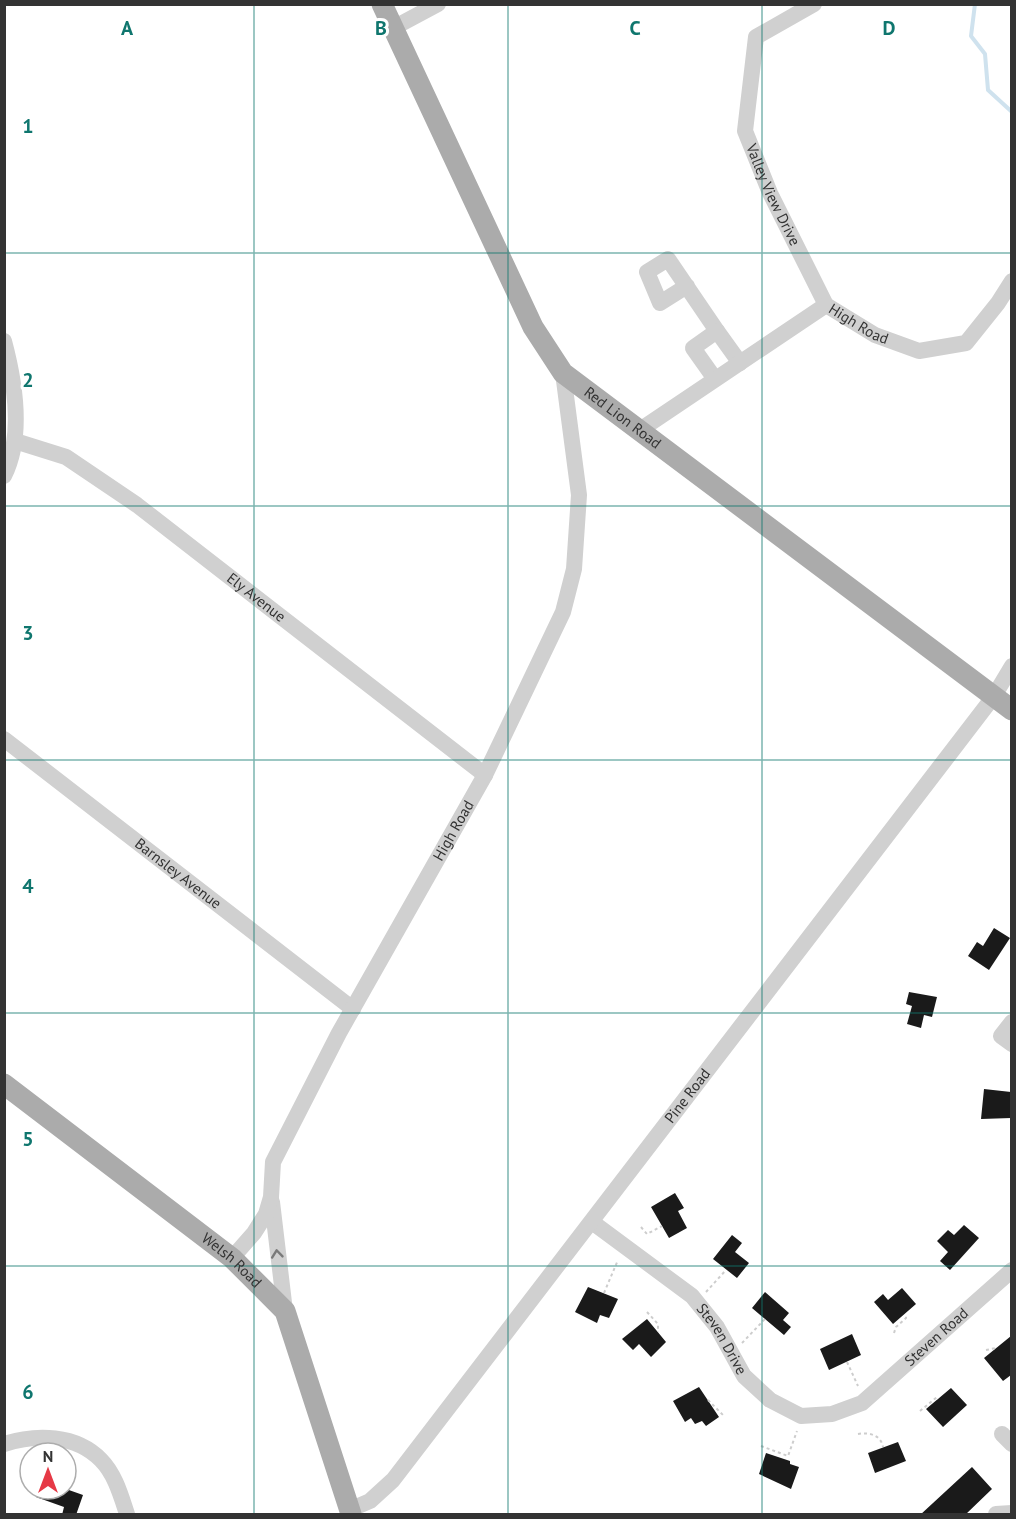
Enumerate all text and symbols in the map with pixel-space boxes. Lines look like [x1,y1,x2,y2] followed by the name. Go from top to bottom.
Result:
[121,15,134,41] text: A
[375,15,387,41] text: B
[629,15,641,41] text: C
[883,15,896,41] text: D
[22,113,34,139] text: 1
[742,140,805,249] street label: Valley View Drive
[825,299,891,348] street label: High Road
[22,367,34,393] text: 2
[580,382,665,452] street label: Red Lion Road
[223,568,290,626] street label: Ely Avenue
[22,620,34,646] text: 3
[429,797,478,864] street label: High Road
[131,834,225,913] street label: Barnsley Avenue
[22,873,34,899] text: 4
[660,1064,714,1127] street label: Pine Road
[22,1126,34,1152] text: 5
[198,1228,266,1291] street label: Welsh Road
[271,1249,284,1259] one-way arrow
[693,1299,751,1378] street label: Steven Drive
[900,1303,972,1370] street label: Steven Road
[22,1379,34,1405] text: 6
[18,1441,78,1501] north arrow
[43,1446,53,1466] text: N

